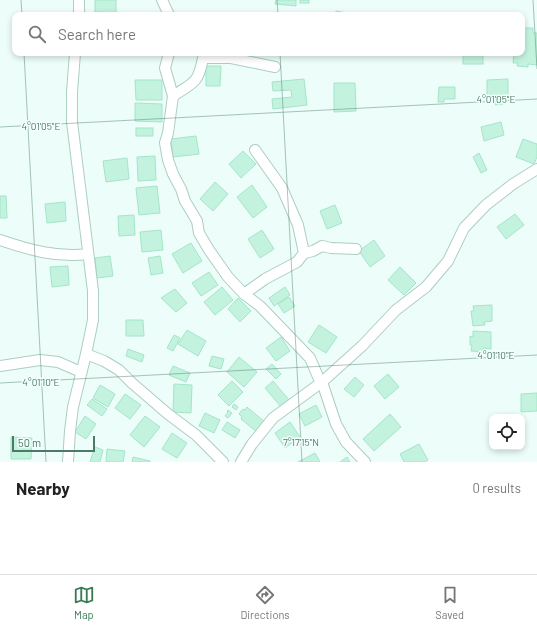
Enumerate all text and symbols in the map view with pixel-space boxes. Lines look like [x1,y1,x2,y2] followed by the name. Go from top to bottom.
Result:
[12,12,525,56] search box
[26,23,48,45] icon: search
[58,25,136,43] text: Search here
[477,93,515,105] text: 4°01'05"E
[22,120,60,132] text: 4°01'05"E
[477,349,515,361] text: 4°01'10"E
[22,376,60,388] text: 4°01'10"E
[489,414,525,450] map controls
[489,414,525,450] button: locate
[12,434,95,453] scale bar
[18,436,41,449] text: 50 m
[283,436,319,448] text: 7°17'15"N
[16,478,70,498] text: Nearby
[472,480,521,496] text: 0 results
[73,584,95,621] tab: Map
[240,584,290,621] tab: Directions
[435,584,464,621] tab: Saved

